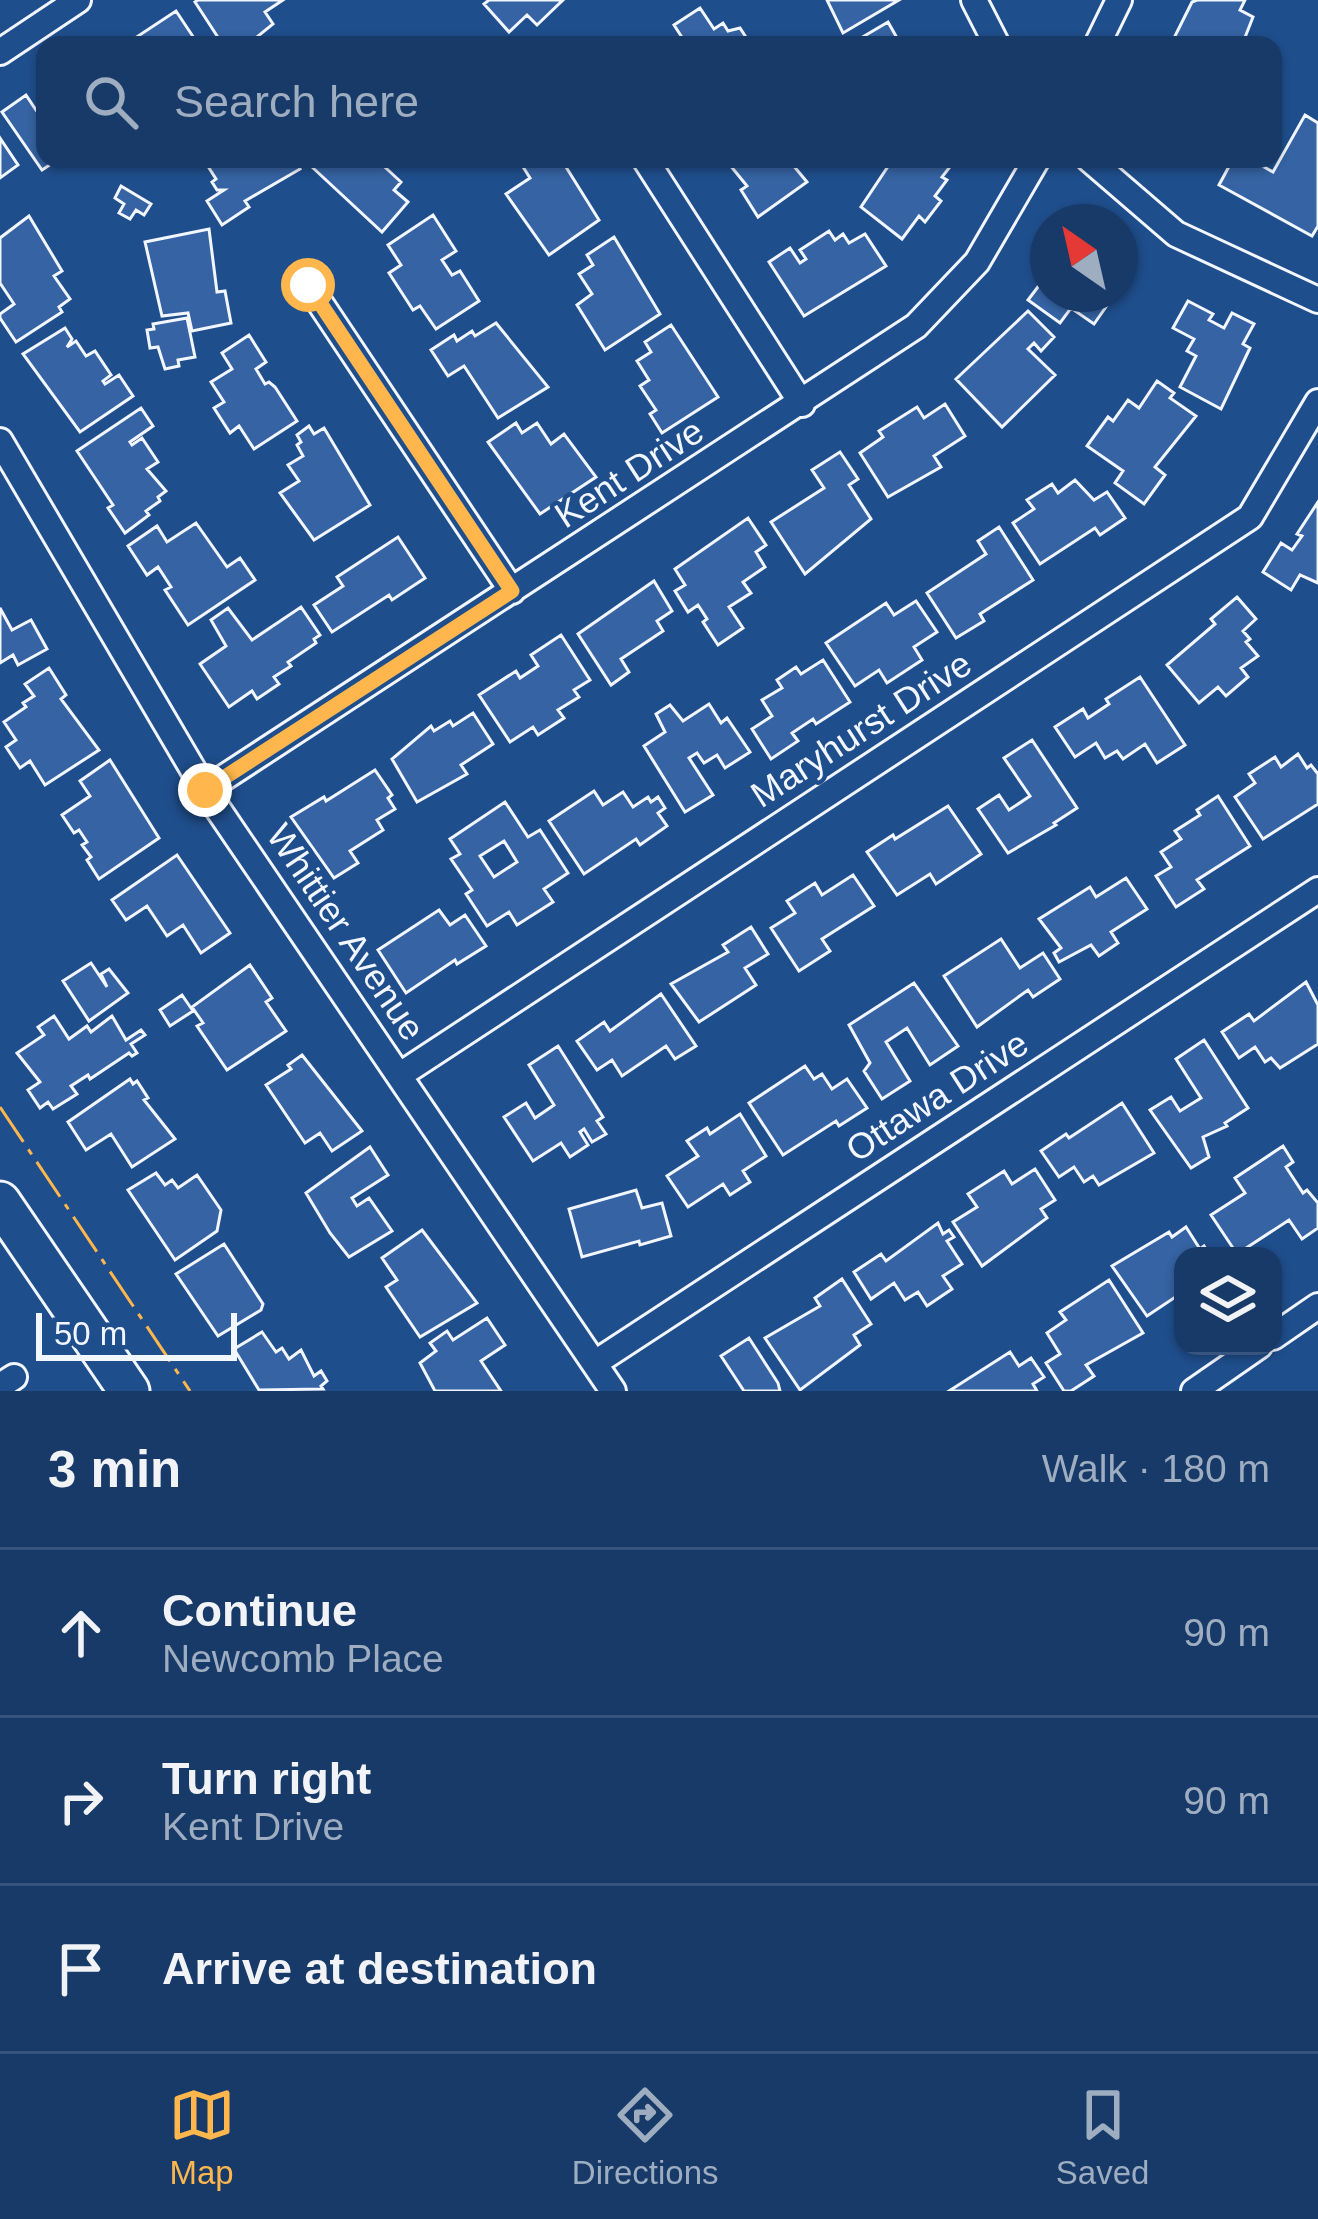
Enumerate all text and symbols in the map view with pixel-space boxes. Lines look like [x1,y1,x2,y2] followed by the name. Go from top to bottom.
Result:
[36,36,1282,168] search box
[78,69,144,135] icon: search
[174,76,419,127] text: Search here
[1030,204,1138,312] north arrow
[281,258,335,312] route start
[547,410,711,536] street label: Kent Drive
[743,643,979,815] street label: Maryhurst Drive
[178,763,232,817] route end
[259,816,433,1048] street label: Whittier Avenue
[839,1022,1035,1170] street label: Ottawa Drive
[1174,1247,1282,1355] map controls
[1174,1247,1282,1355] button: layers
[36,1307,237,1360] scale bar
[54,1315,127,1352] text: 50 m
[48,1441,181,1498] text: 3 min
[1042,1447,1270,1490] text: Walk · 180 m
[162,1585,357,1636] text: Continue
[48,1600,114,1666] icon: ahead
[1183,1611,1270,1654] text: 90 m
[162,1637,444,1680] text: Newcomb Place
[162,1753,371,1804] text: Turn right
[48,1768,114,1834] icon: right
[1183,1779,1270,1822] text: 90 m
[162,1805,344,1848] text: Kent Drive
[48,1936,114,2002] icon: arrive
[162,1943,597,1994] text: Arrive at destination
[169,2082,235,2192] tab: Map
[572,2082,719,2192] tab: Directions
[1056,2082,1149,2192] tab: Saved

